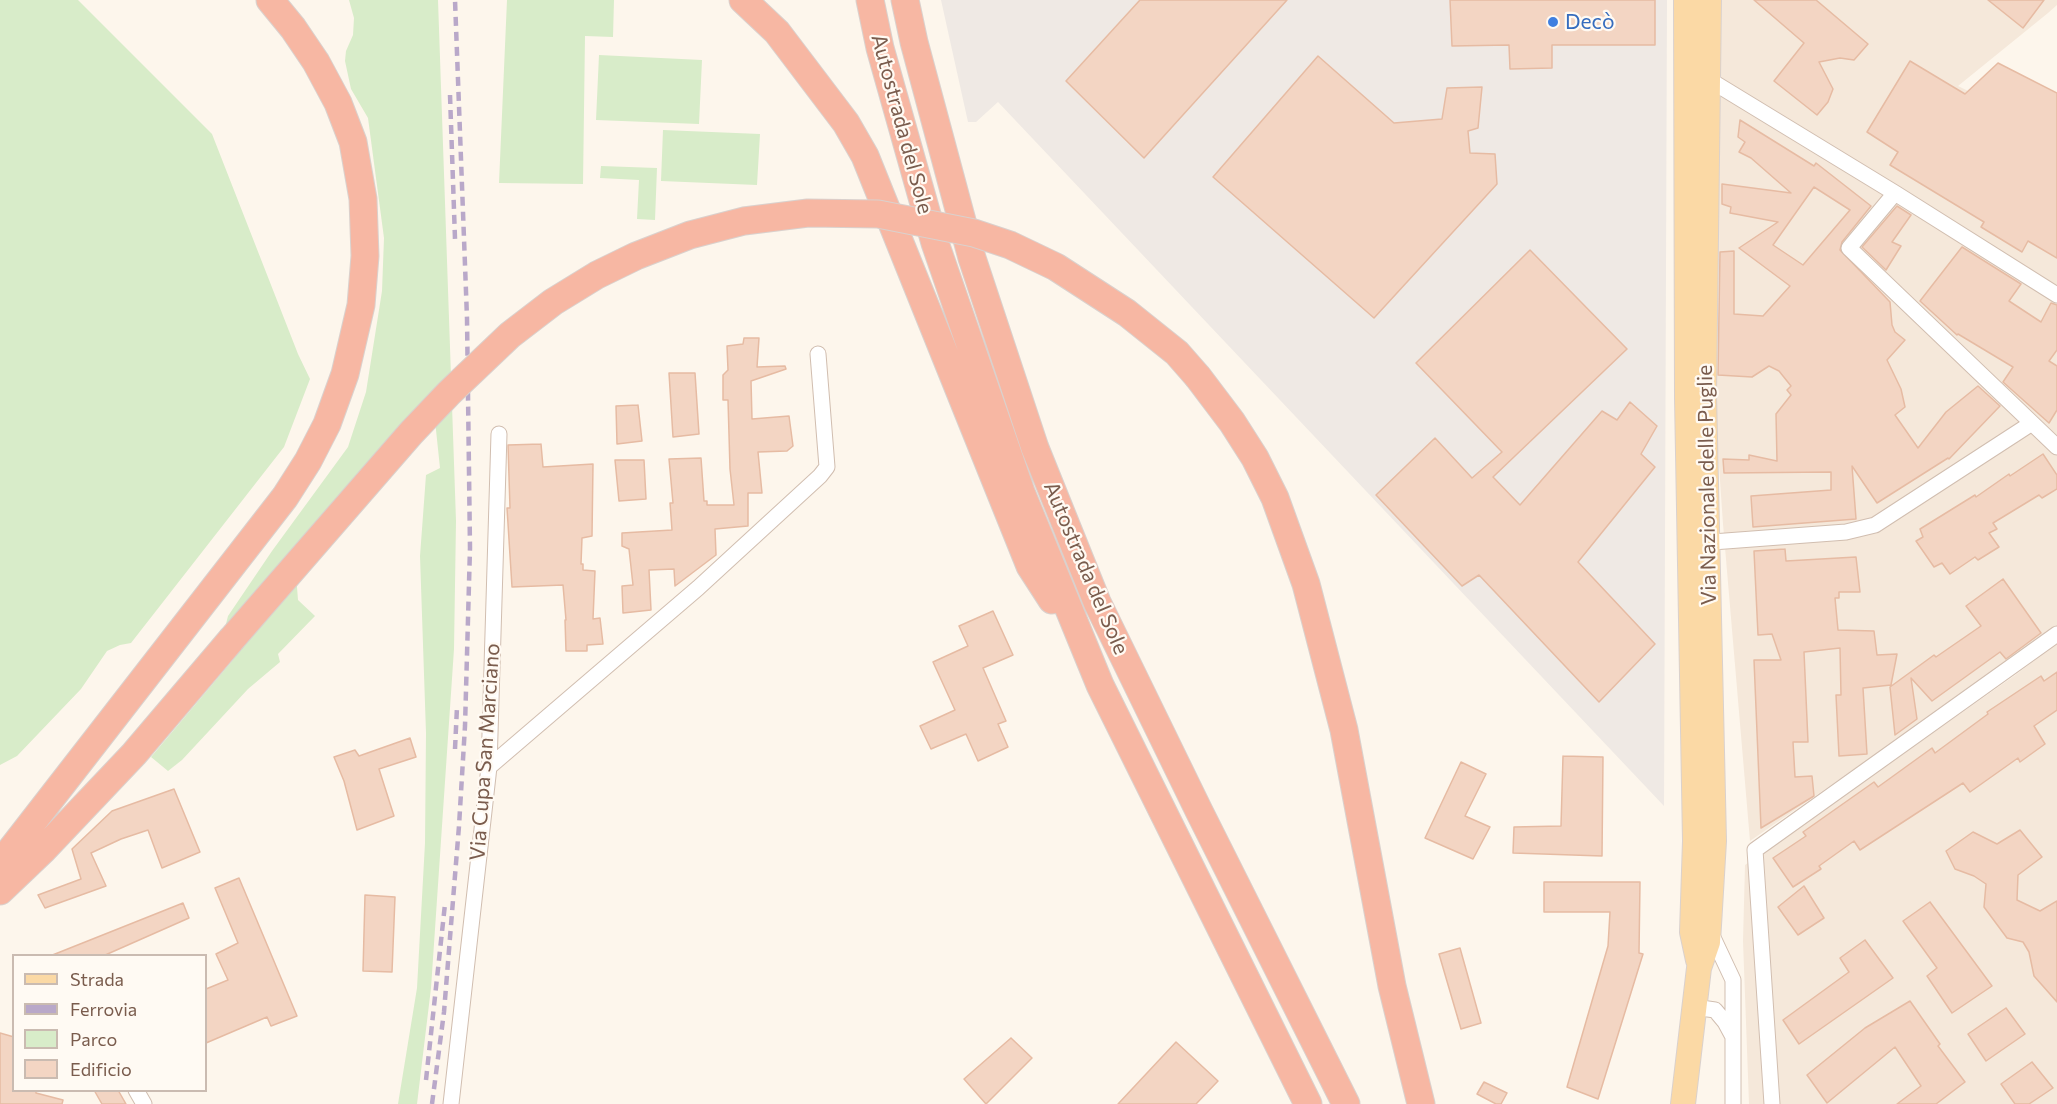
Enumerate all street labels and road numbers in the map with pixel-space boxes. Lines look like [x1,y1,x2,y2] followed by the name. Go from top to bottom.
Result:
[866,31,938,217] street label: Autostrada del Sole
[1692,365,1722,605] street label: Via Nazionale delle Puglie
[1038,478,1134,658] street label: Autostrada del Sole
[465,642,505,862] street label: Via Cupa San Marciano

